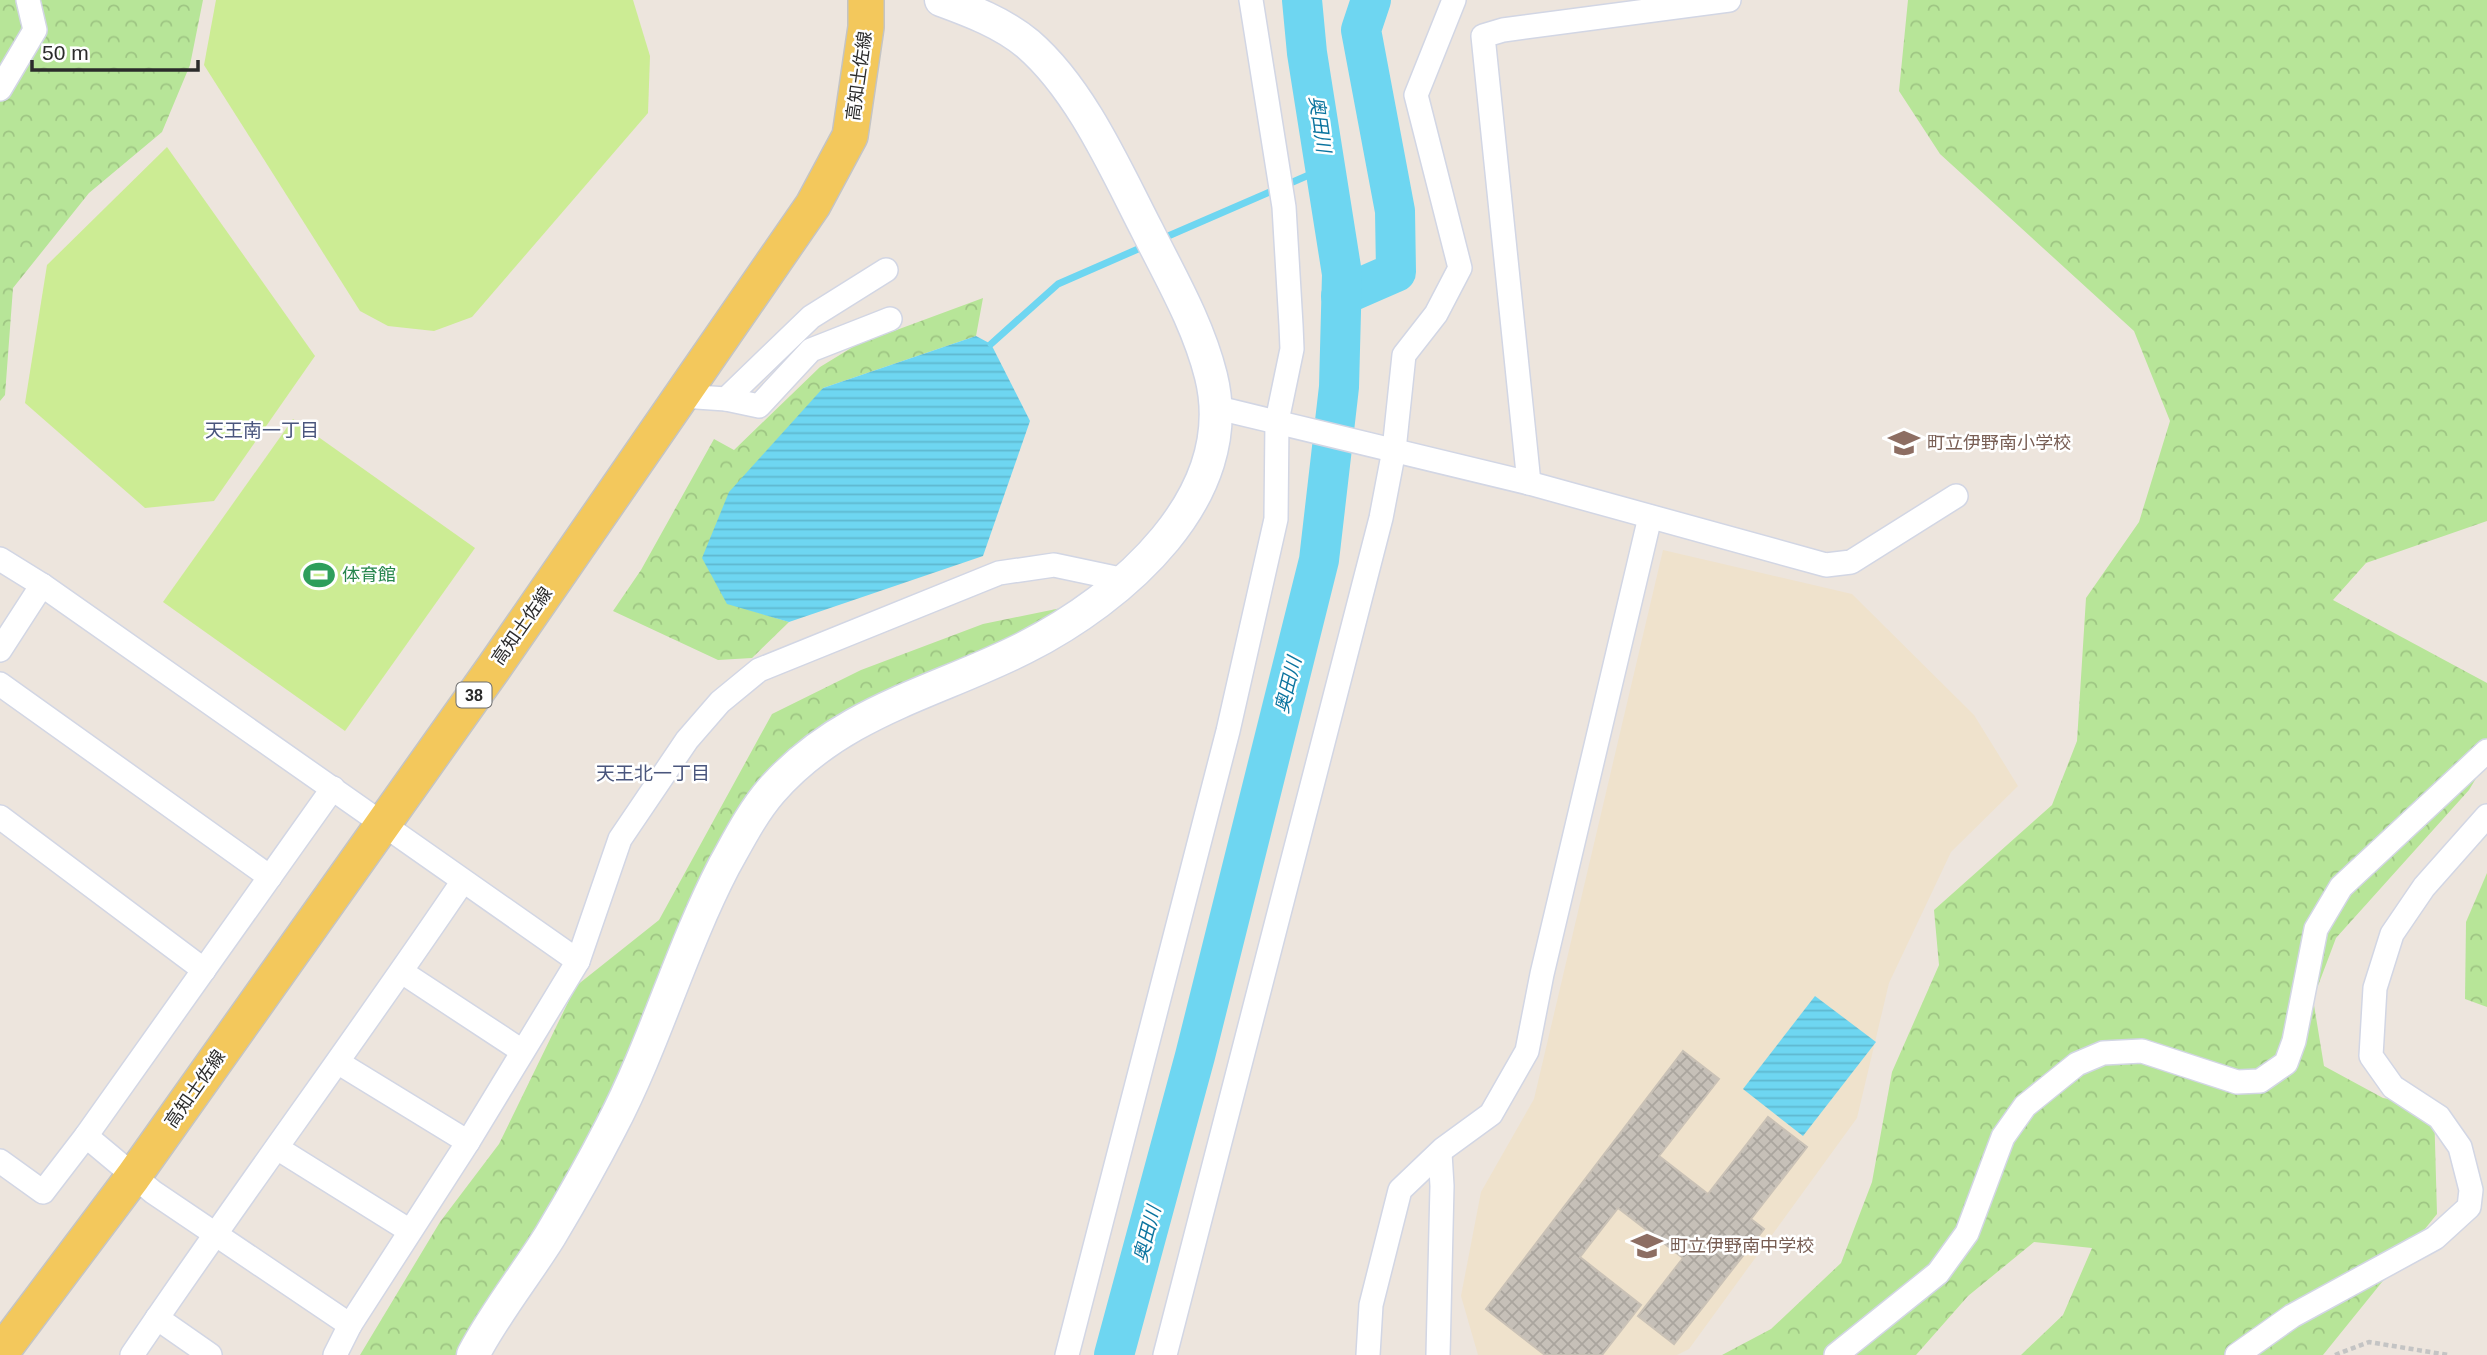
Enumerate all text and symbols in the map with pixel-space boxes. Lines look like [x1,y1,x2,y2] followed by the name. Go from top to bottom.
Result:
[32,28,198,72] scale bar
[843,30,875,122] street label: 高知土佐線
[42,41,89,64] text: 50 m
[1306,94,1335,156] water label: 奥田川
[205,420,319,441] district label: 天王南一丁目
[1887,426,1921,460] school or university icon: 町立伊野南小学校
[1927,433,2071,453] place label: 町立伊野南小学校
[302,558,336,592] sports icon: 体育館
[342,565,396,585] place label: 体育館
[488,583,556,669] street label: 高知土佐線
[1271,653,1306,715] water label: 奥田川
[456,682,491,708] road number: 38
[596,763,710,784] district label: 天王北一丁目
[161,1046,229,1132] street label: 高知土佐線
[1129,1202,1165,1264] water label: 奥田川
[1630,1229,1664,1263] school or university icon: 町立伊野南中学校
[1670,1236,1814,1256] place label: 町立伊野南中学校

